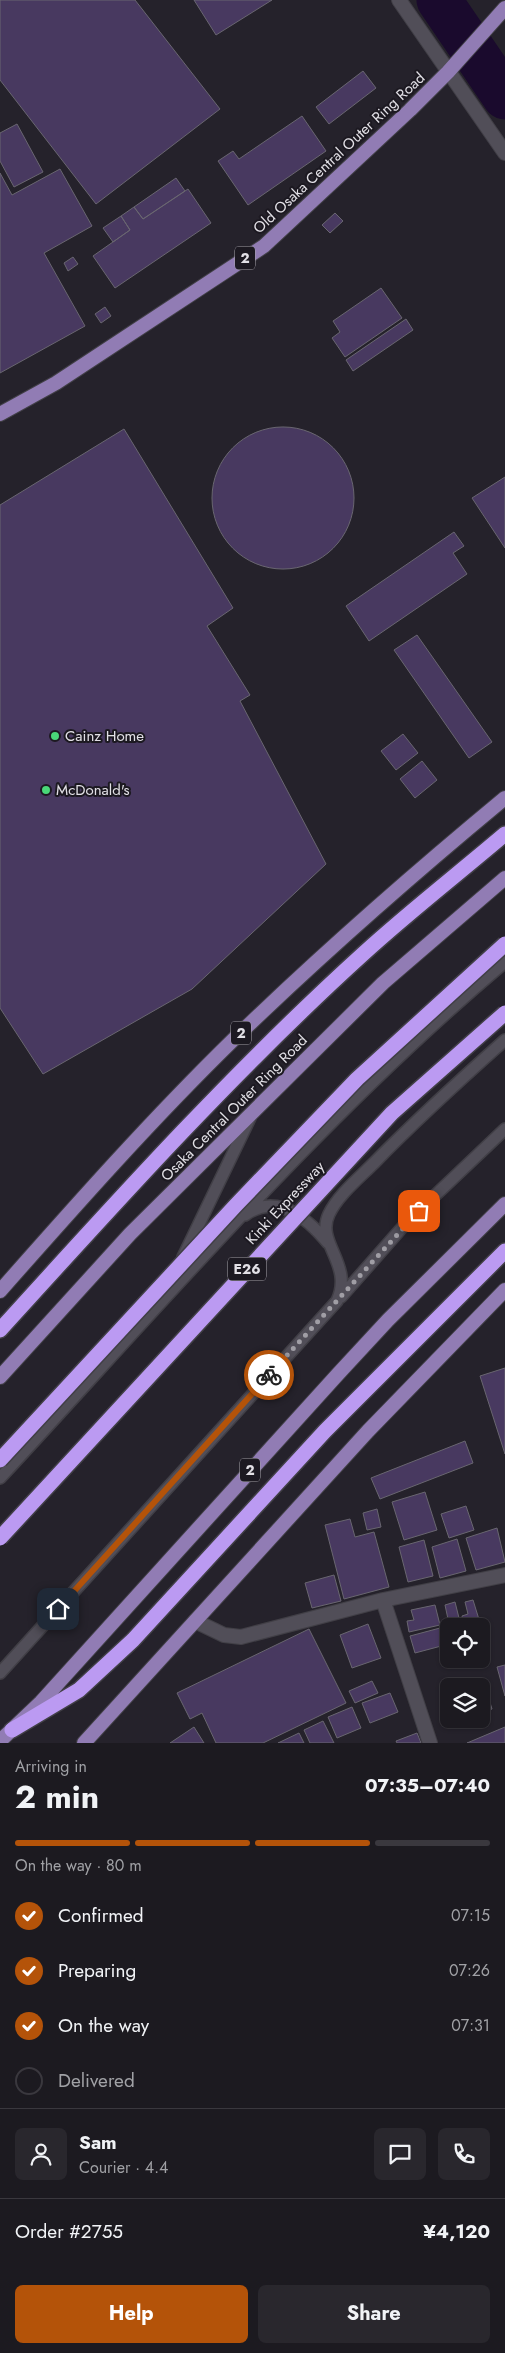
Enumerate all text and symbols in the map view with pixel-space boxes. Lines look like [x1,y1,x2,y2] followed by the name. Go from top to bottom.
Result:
[248,67,430,239] street label: Old Osaka Central Outer Ring Road
[235,247,255,270] road number: 2
[65,725,144,747] place label: Cainz Home
[49,730,61,742] marker: Cainz Home
[56,779,130,801] place label: McDonald's
[40,784,52,796] marker: McDonald's
[231,1021,251,1044] road number: 2
[156,1030,312,1186] street label: Osaka Central Outer Ring Road
[240,1156,330,1250] street label: Kinki Expressway
[398,1190,440,1232] pin
[405,1197,433,1225] icon: bag
[228,1258,266,1280] road number: E26
[244,1350,294,1400] courier
[255,1361,283,1389] icon: bike
[240,1458,260,1482] road number: 2
[37,1588,79,1630] pin
[44,1595,72,1623] icon: home
[440,1618,490,1728] map controls
[440,1618,490,1668] button: locate
[440,1678,490,1728] button: layers
[15,1755,87,1778] text: Arriving in
[365,1772,490,1799] text: 07:35–07:40
[15,1774,99,1820] text: 2 min
[15,1854,142,1877] text: On the way · 80 m
[15,1902,43,1930] icon: check
[58,1902,144,1929] text: Confirmed
[451,1904,490,1927] text: 07:15
[15,1957,43,1985] icon: check
[58,1957,136,1984] text: Preparing
[449,1959,490,1982] text: 07:26
[15,2012,43,2040] icon: check
[58,2012,149,2039] text: On the way
[451,2014,490,2037] text: 07:31
[58,2067,135,2094] text: Delivered
[15,2128,67,2180] button: person
[374,2128,426,2180] button: chat
[438,2128,490,2180] button: phone
[79,2129,117,2156] text: Sam
[79,2156,168,2179] text: Courier · 4.4
[15,2218,123,2245] text: Order #2755
[423,2218,490,2245] text: ¥4,120
[15,2285,248,2343] button: Help
[258,2285,490,2343] button: Share

